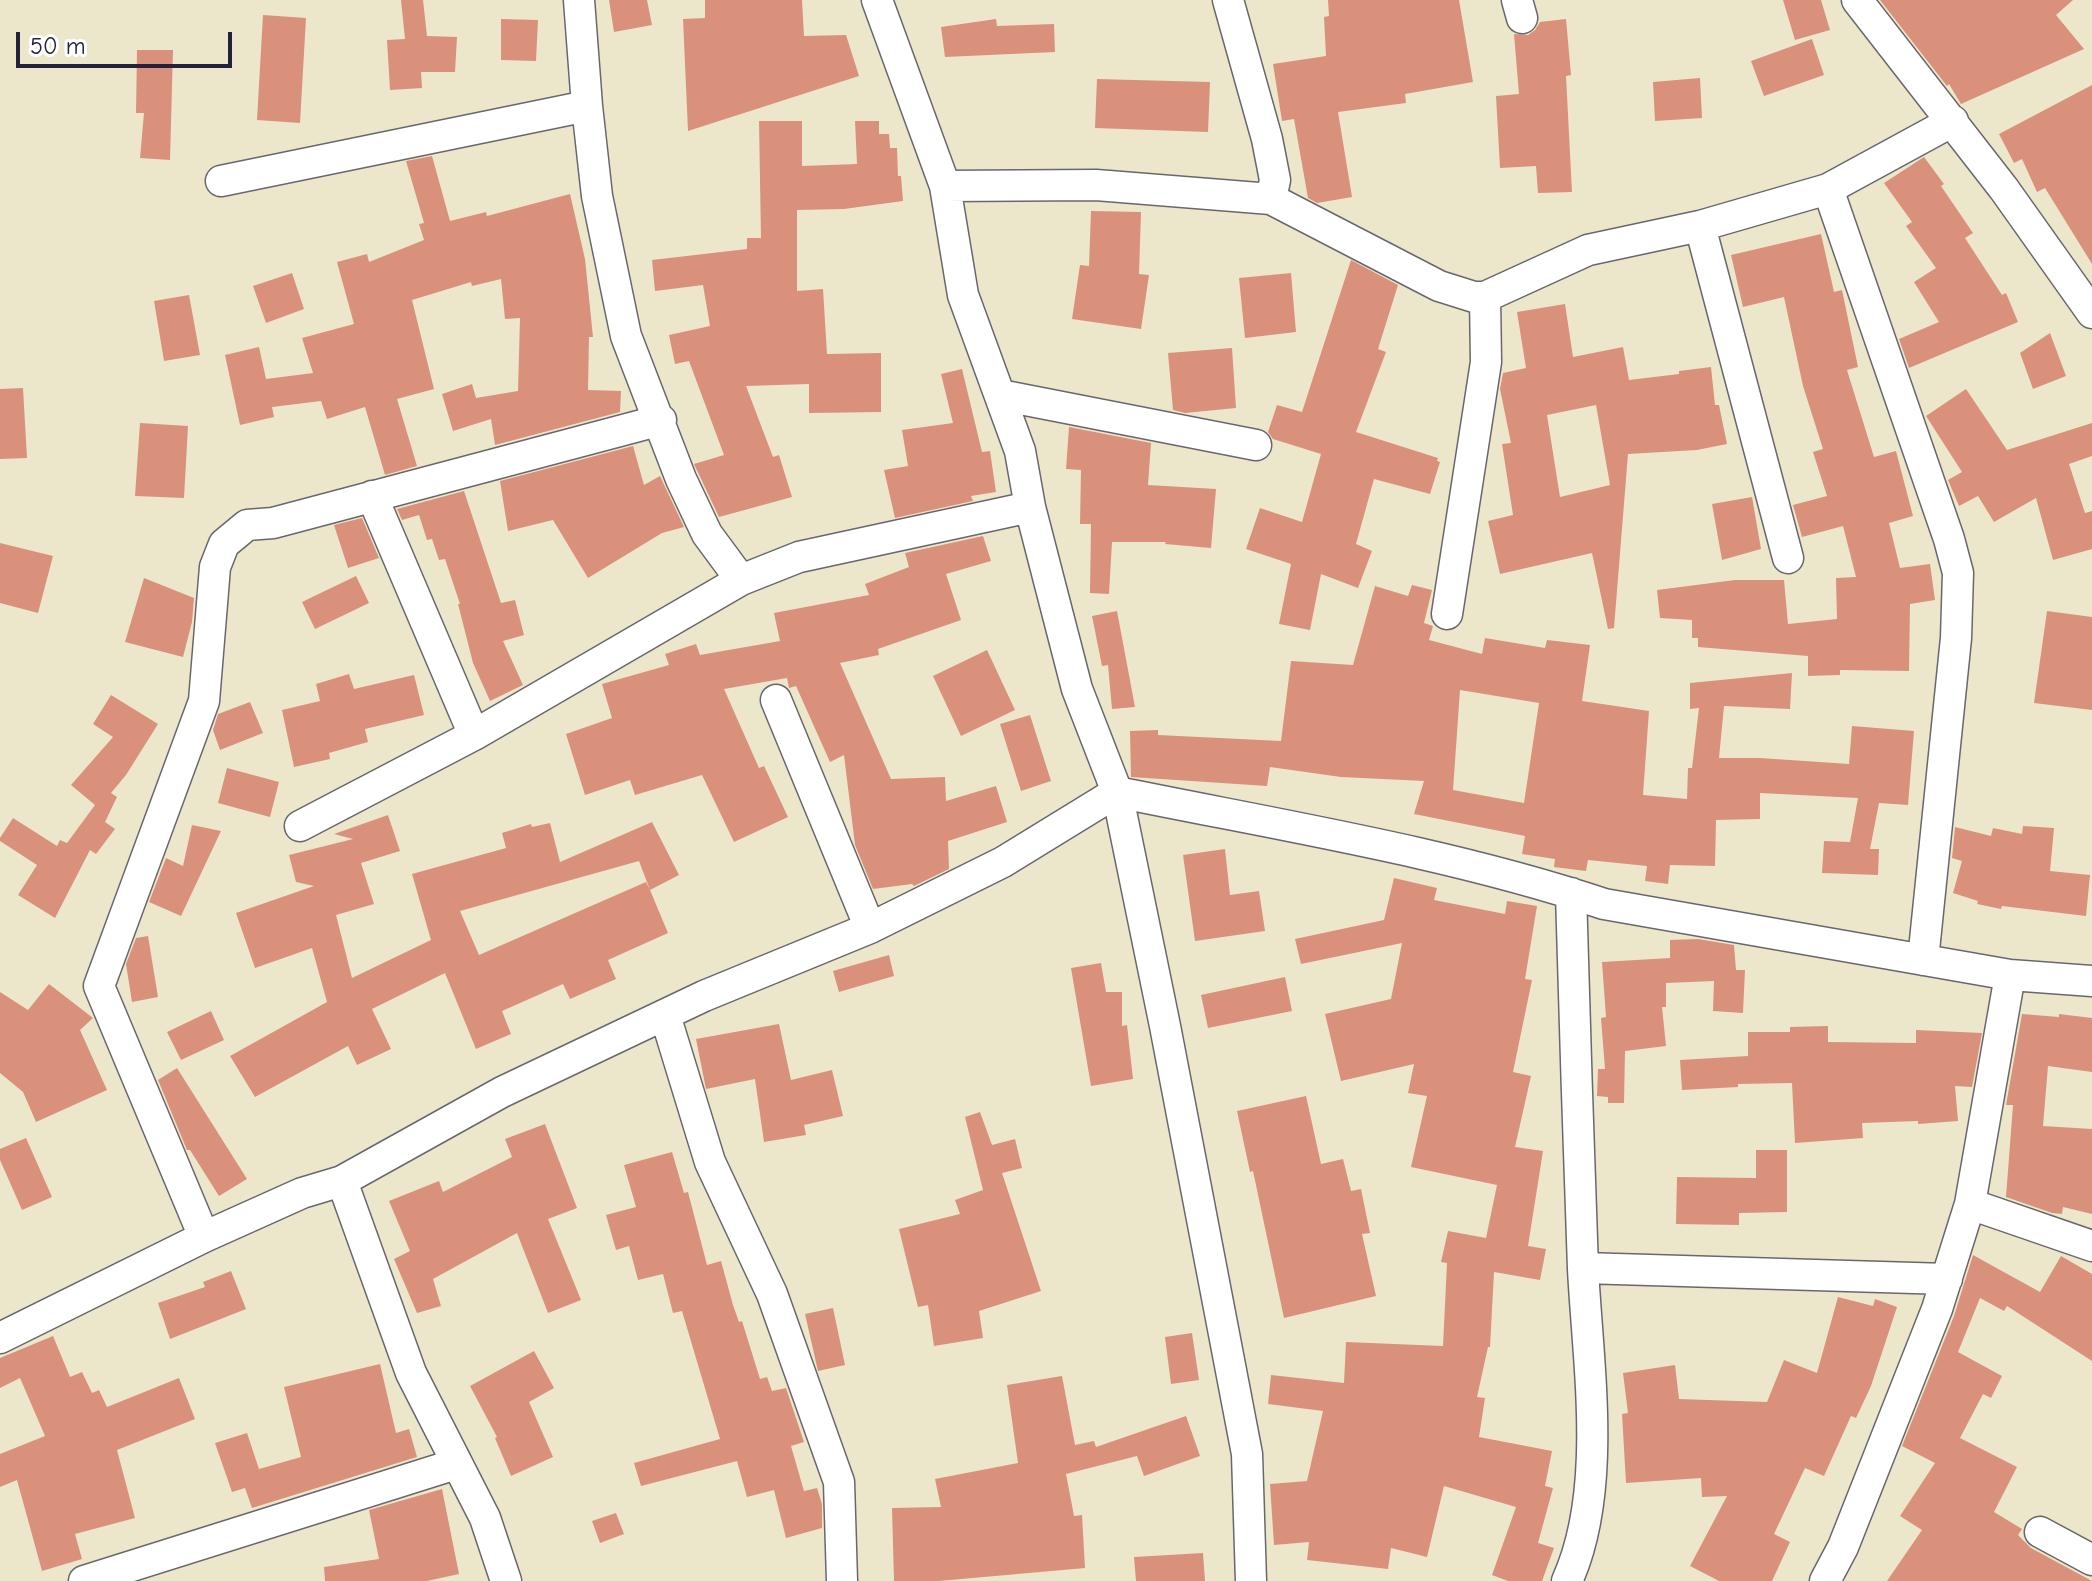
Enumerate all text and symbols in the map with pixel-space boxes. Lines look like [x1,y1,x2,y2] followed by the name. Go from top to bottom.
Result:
[20,16,236,66] scale bar
[30,32,86,60] text: 50 m

